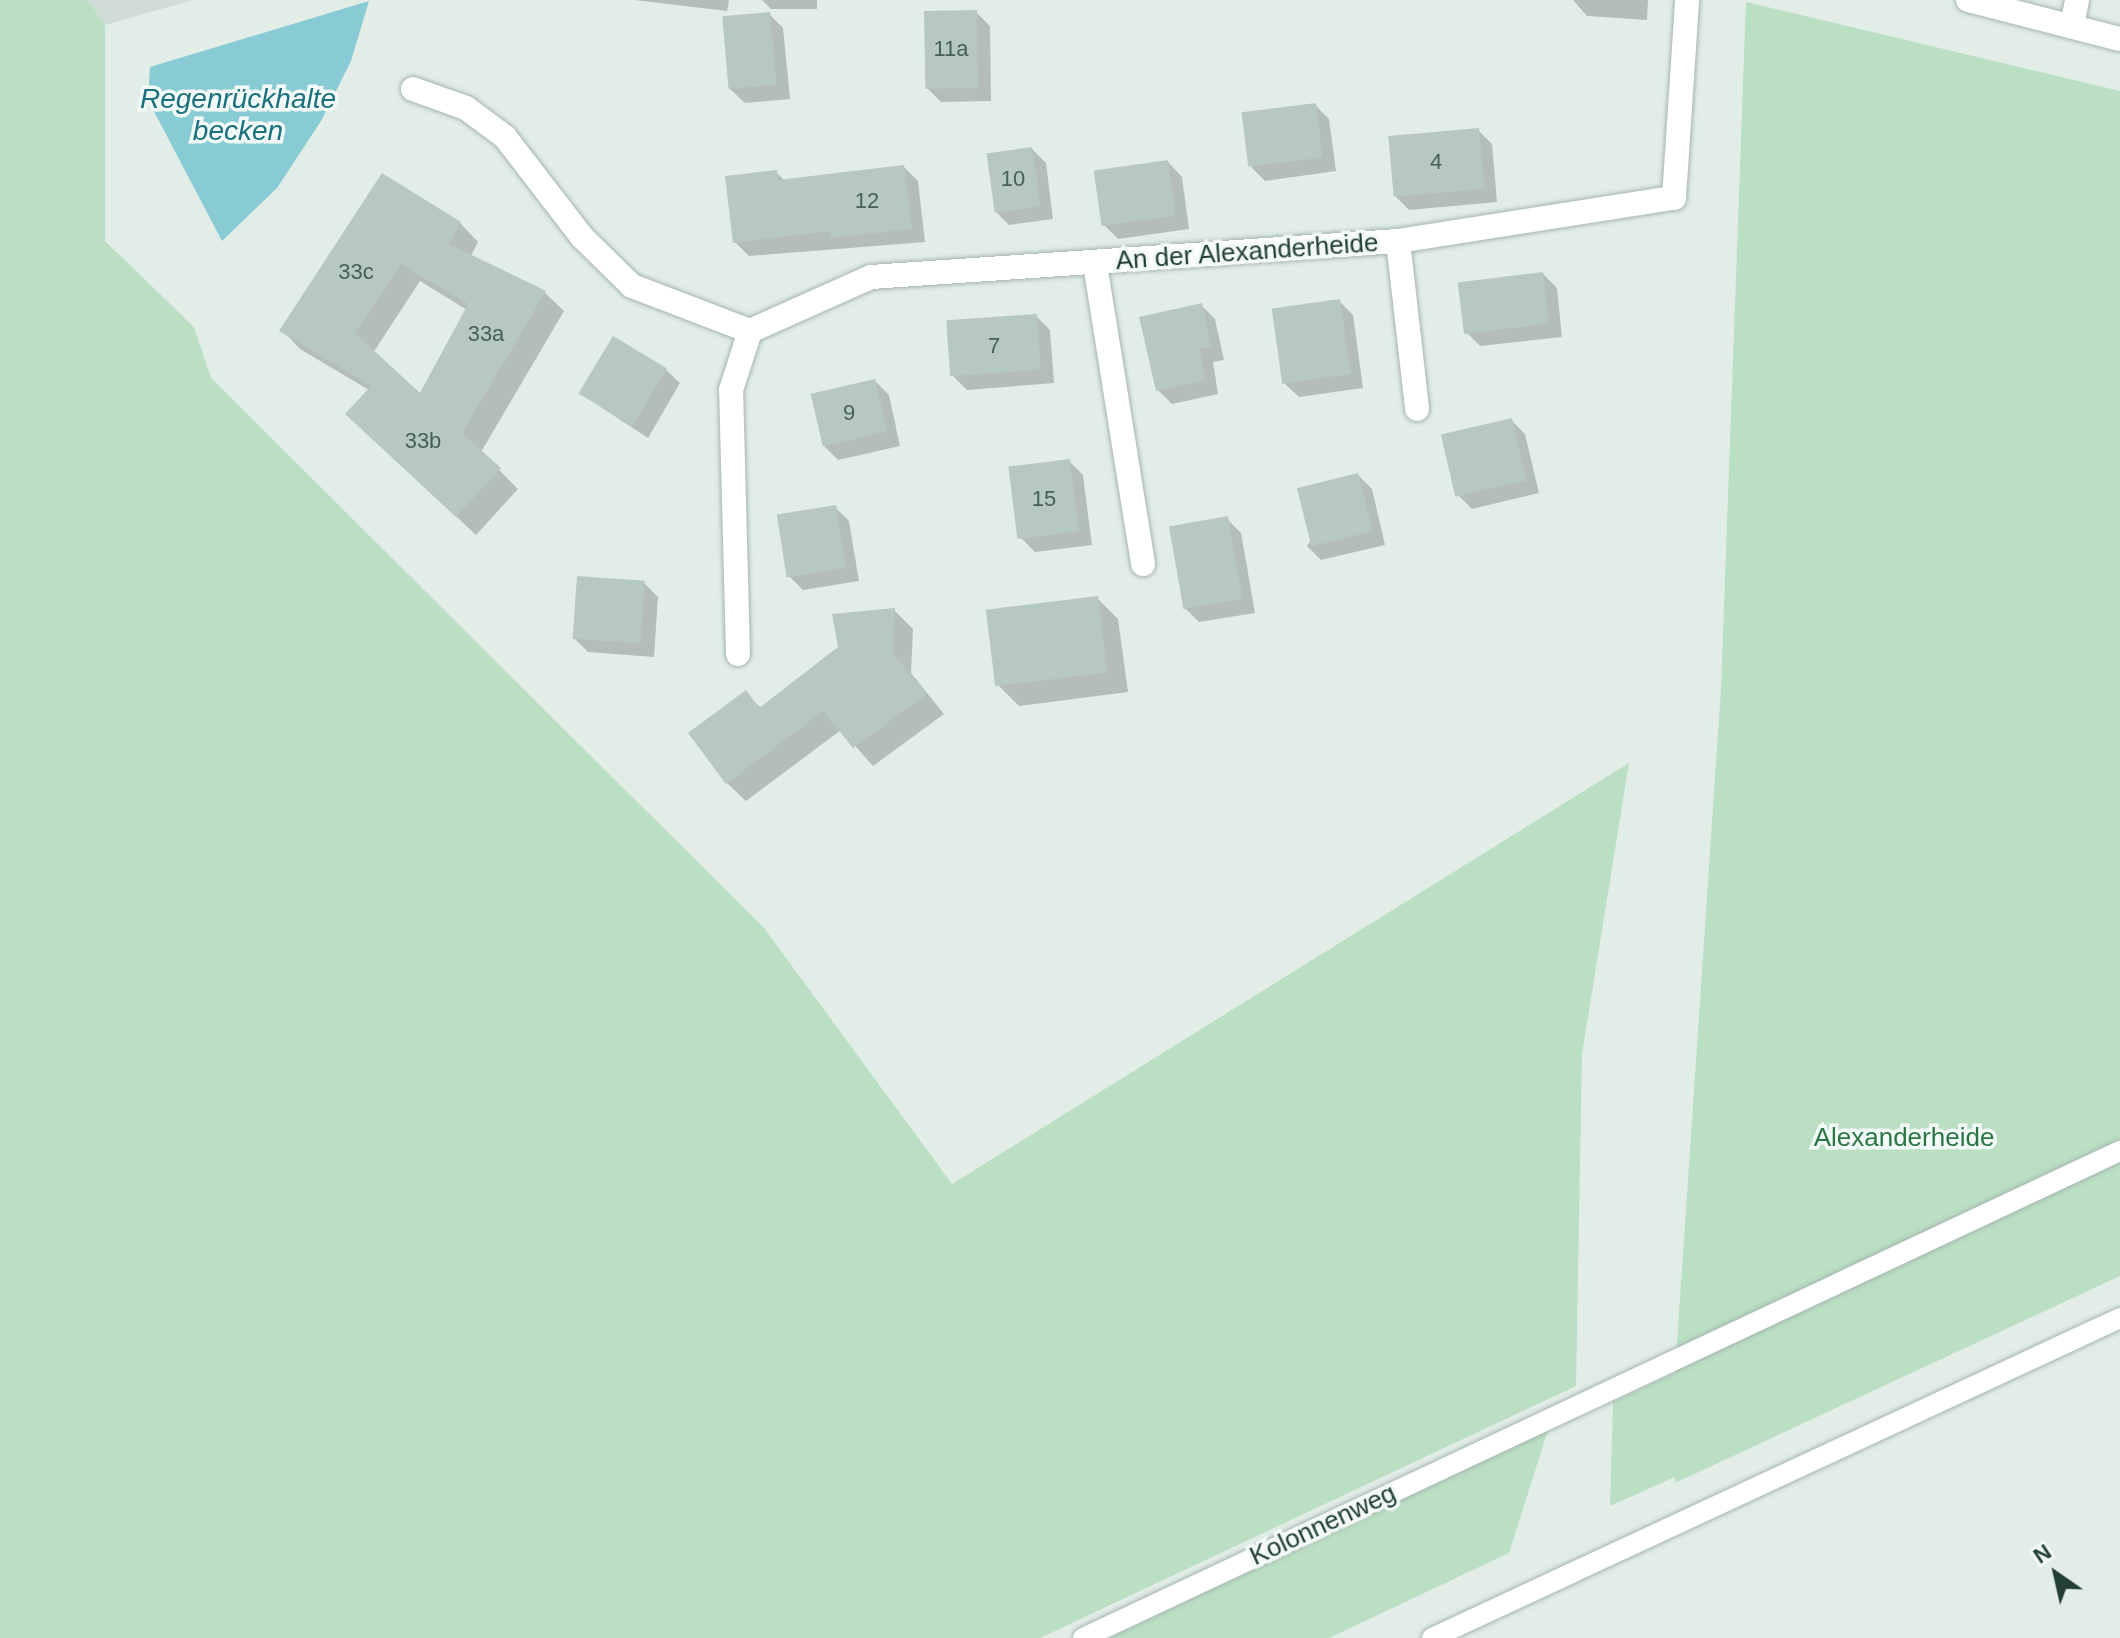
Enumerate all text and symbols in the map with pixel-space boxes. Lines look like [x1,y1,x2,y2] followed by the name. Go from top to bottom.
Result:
[933,36,969,62] house number: 11a
[140,82,336,148] water label: Regenrückhalte becken
[1430,149,1442,175] house number: 4
[1001,166,1025,192] house number: 10
[855,188,879,214] house number: 12
[1114,227,1380,277] street label: An der Alexanderheide
[338,259,374,285] house number: 33c
[468,321,504,347] house number: 33a
[988,333,1000,359] house number: 7
[843,400,855,426] house number: 9
[405,428,441,454] house number: 33b
[1032,486,1056,512] house number: 15
[1814,1122,1994,1154] park label: Alexanderheide
[1245,1478,1401,1572] street label: Kolonnenweg
[2016,1534,2096,1614] north arrow
[2029,1539,2056,1568] text: N

